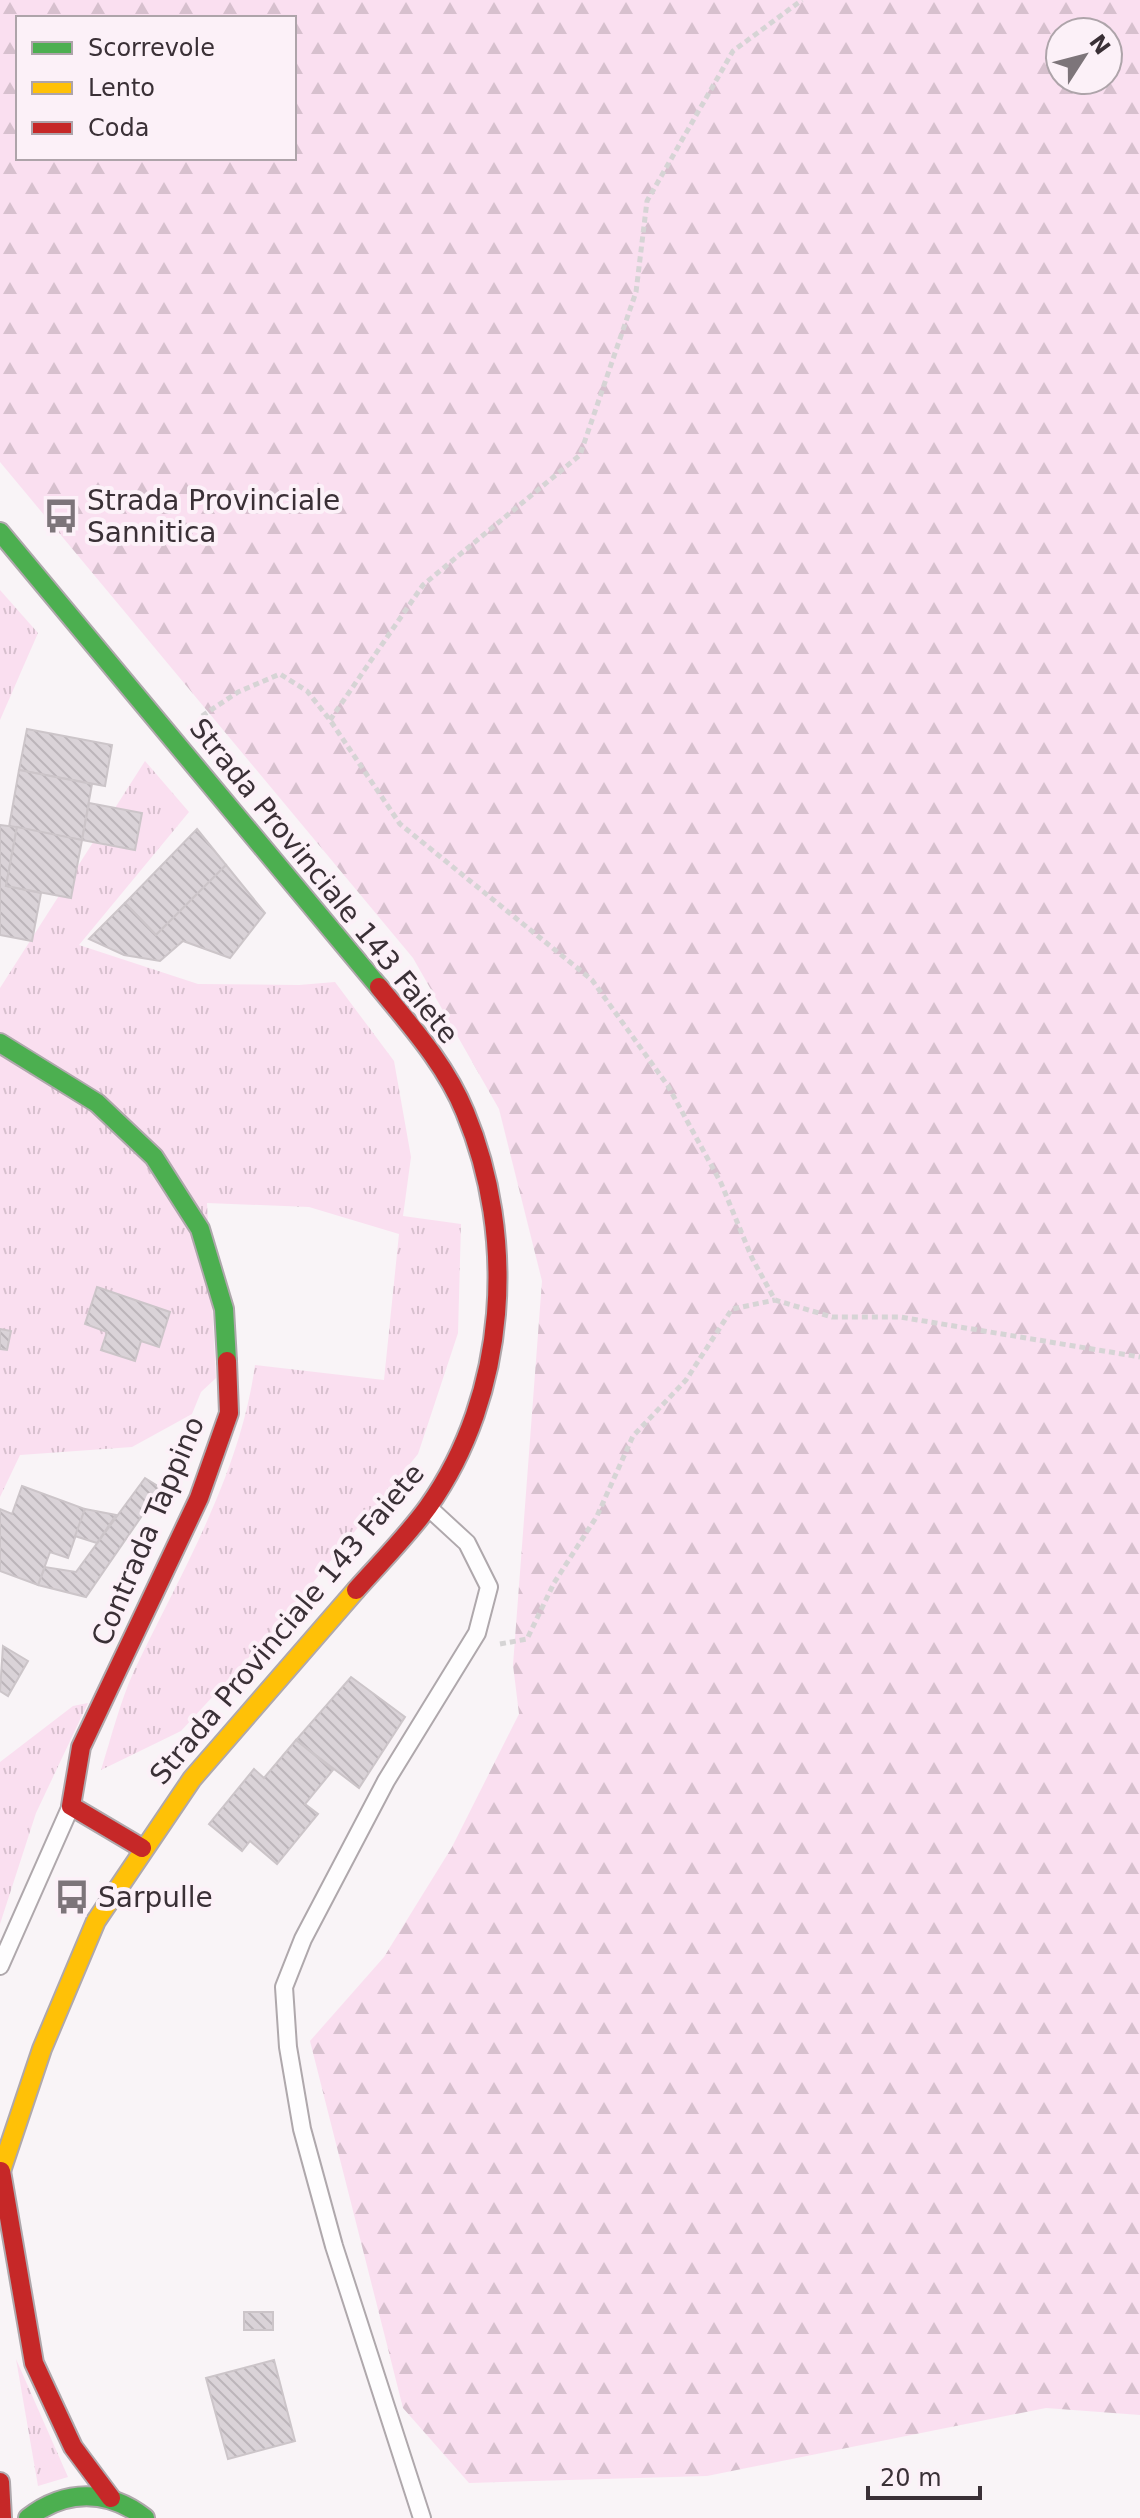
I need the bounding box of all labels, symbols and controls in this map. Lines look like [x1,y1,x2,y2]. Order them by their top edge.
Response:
legend [16,16,296,160]
north arrow [1044,16,1124,96]
text: N [1084,30,1115,59]
text: Scorrevole [88,34,215,62]
text: Lento [88,74,155,102]
text: Coda [88,114,149,142]
place label: Strada Provinciale Sannitica [87,484,340,549]
bus stop icon: Strada Provinciale Sannitica [42,497,80,535]
street label: Strada Provinciale 143 Faiete [183,712,465,1050]
street label: Contrada Tappino [85,1411,211,1651]
street label: Strada Provinciale 143 Faiete [143,1457,431,1791]
bus stop icon: Sarpulle [53,1878,91,1916]
place label: Sarpulle [98,1881,213,1914]
scale bar [868,2450,980,2500]
text: 20 m [880,2464,942,2492]

